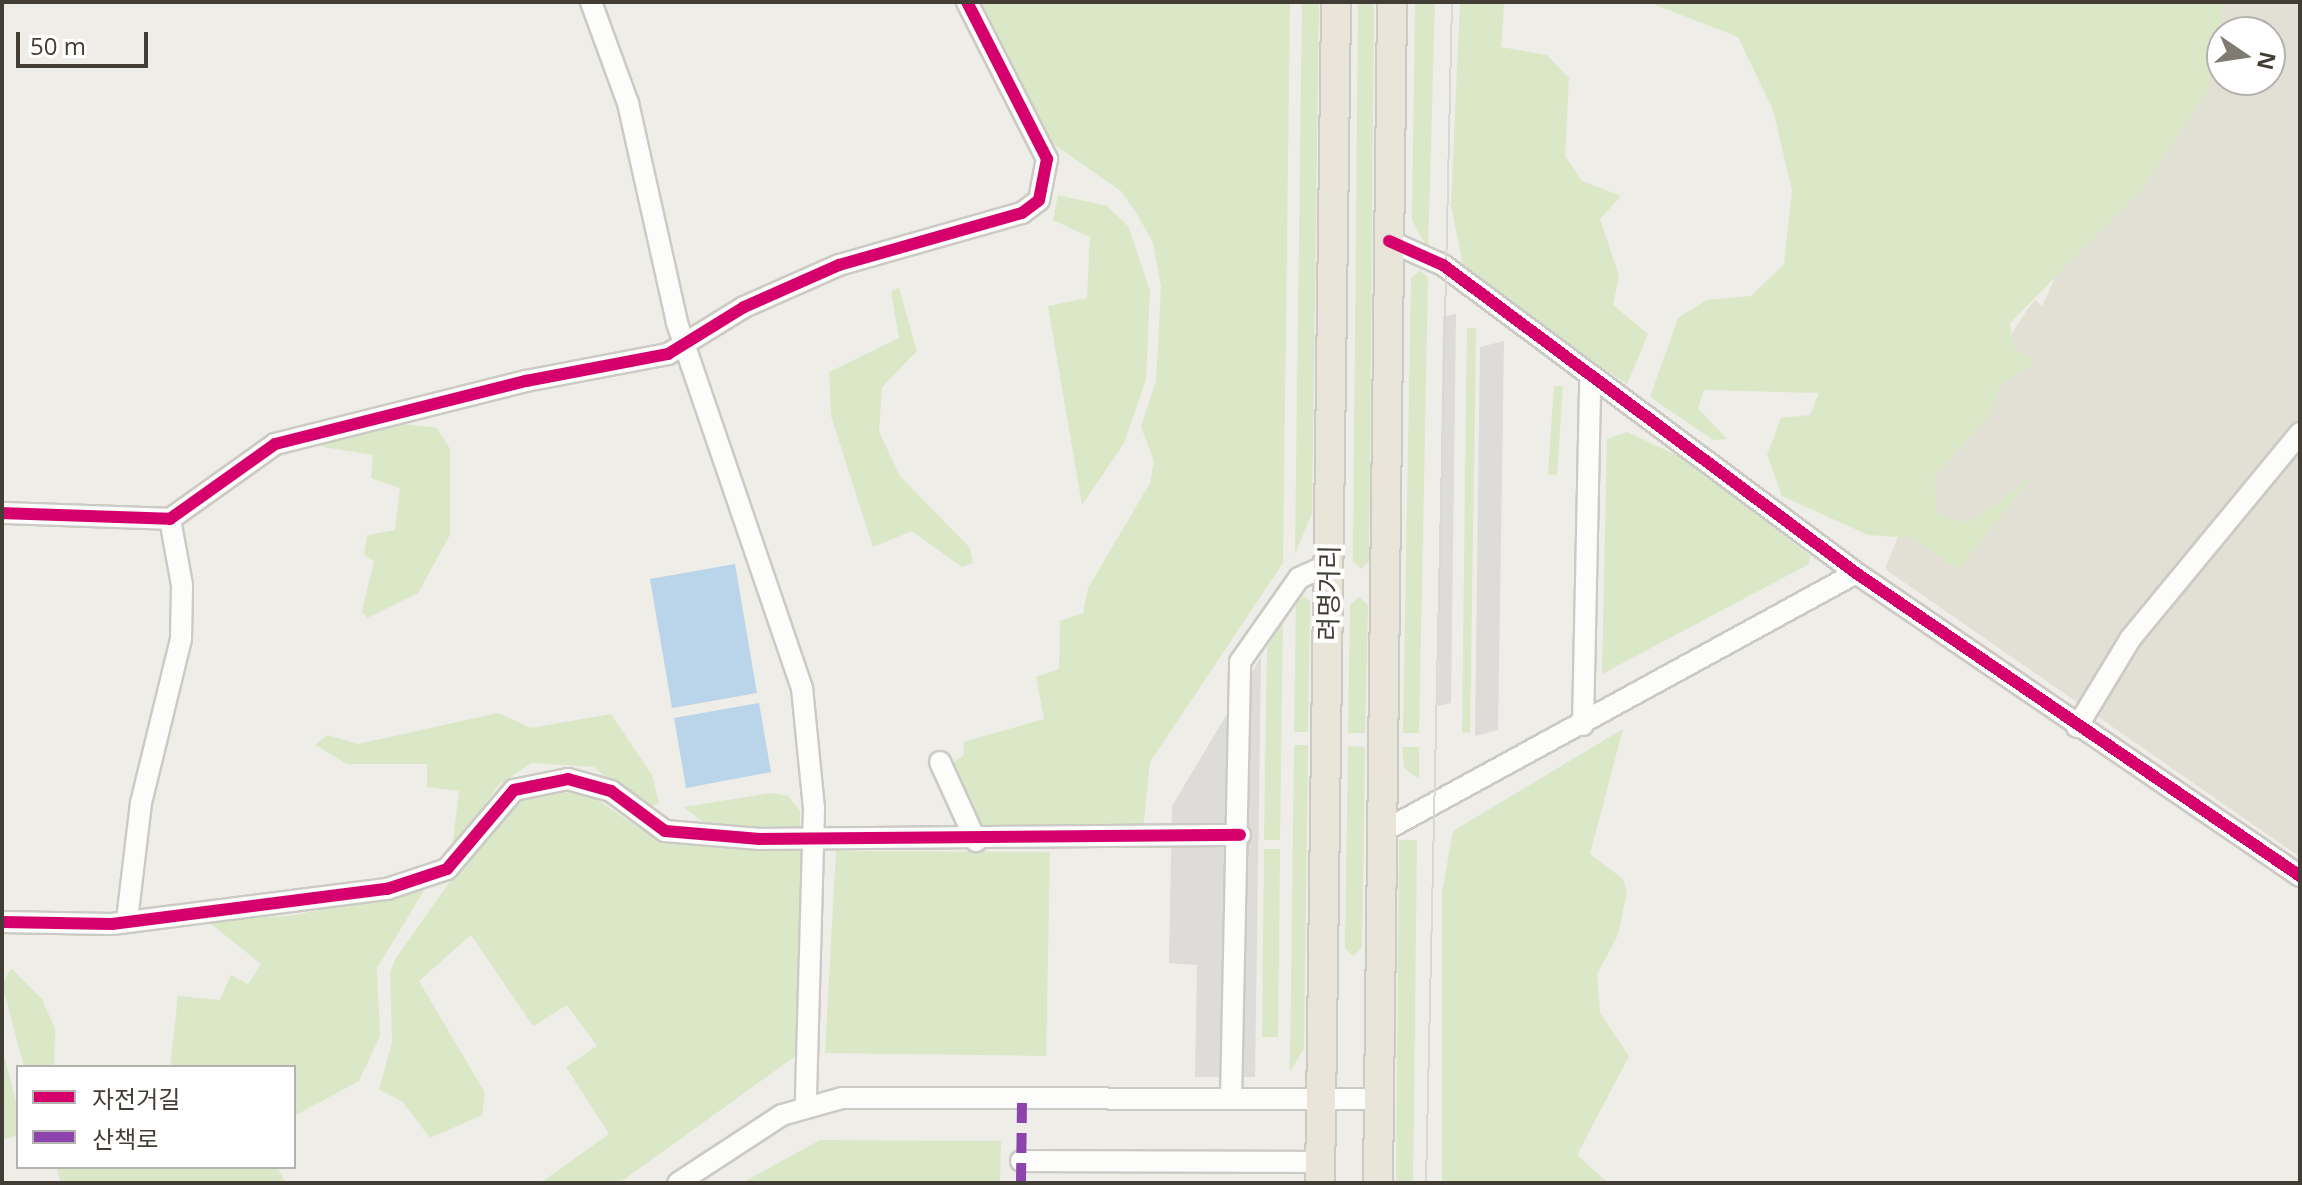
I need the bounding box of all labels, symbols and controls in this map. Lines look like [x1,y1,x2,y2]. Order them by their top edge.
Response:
scale bar [20,16,152,66]
north arrow [2206,16,2286,96]
text: 50 m [30,29,86,62]
text: N [2251,49,2284,73]
street label: 려명거리 [1313,545,1345,641]
legend [16,1065,296,1169]
text: 자전거길 [92,1082,180,1115]
text: 산책로 [92,1122,158,1155]

